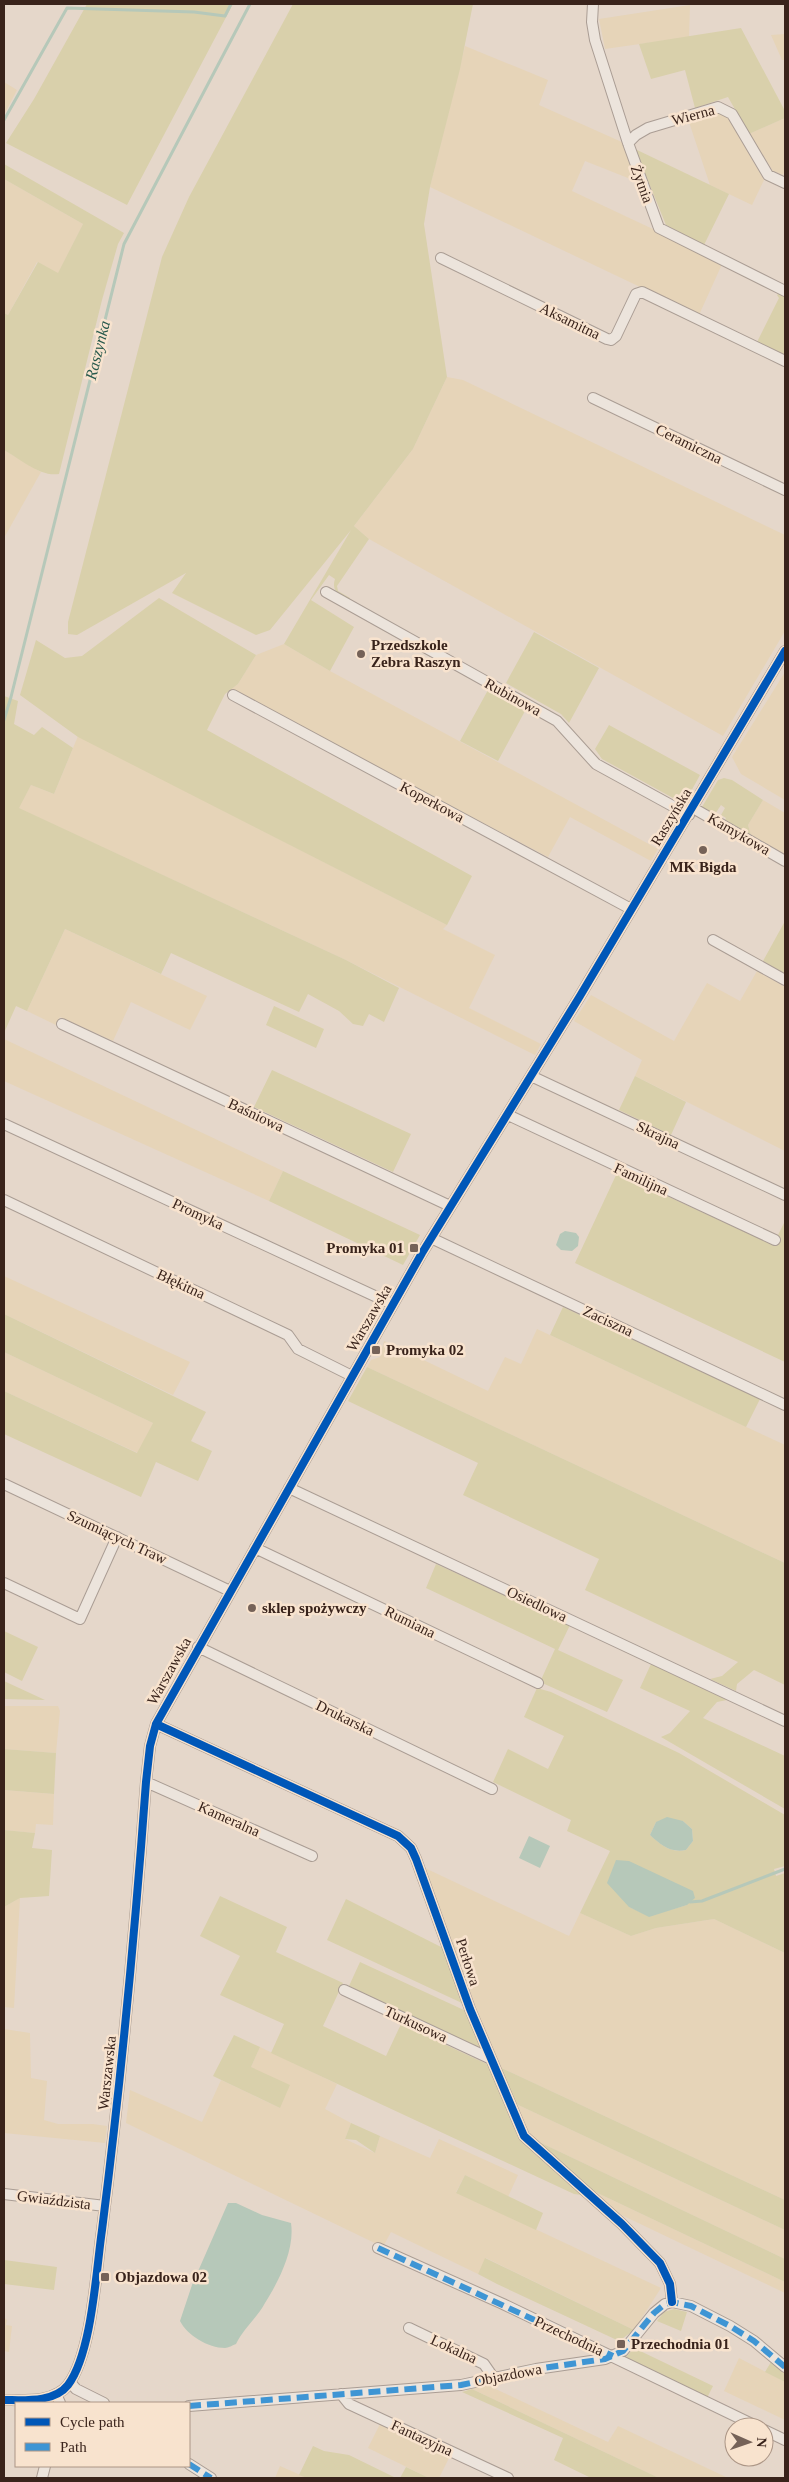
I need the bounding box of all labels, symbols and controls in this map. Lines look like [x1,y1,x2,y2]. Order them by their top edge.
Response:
street label: Wierna [670,102,716,128]
street label: Żytnia [628,163,656,205]
street label: Aksamitna [537,300,603,343]
water label: Raszynka [82,319,114,383]
street label: Ceramiczna [653,421,725,467]
place label: Przedszkole Zebra Raszyn [371,637,461,670]
marker: Przedszkole Zebra Raszyn [355,648,367,660]
street label: Rubinowa [482,675,544,719]
street label: Koperkowa [397,779,467,826]
street label: Raszyńska [648,785,695,849]
street label: Kamykowa [705,810,773,858]
marker: MK Bigda [697,844,709,856]
place label: MK Bigda [669,859,737,875]
street label: Baśniowa [226,1095,286,1135]
street label: Skrajna [634,1118,682,1152]
street label: Familijna [612,1160,671,1199]
street label: Promyka [170,1195,226,1233]
place label: Promyka 01 [326,1240,404,1256]
marker: Promyka 01 [408,1242,420,1254]
street label: Błękitna [155,1266,208,1302]
street label: Warszawska [343,1281,395,1354]
street label: Zaciszna [580,1302,636,1340]
place label: Promyka 02 [386,1342,464,1358]
marker: Promyka 02 [370,1344,382,1356]
street label: Szumiących Traw [65,1507,169,1567]
street label: Osiedlowa [505,1583,570,1625]
place label: sklep spożywczy [262,1600,367,1616]
marker: sklep spożywczy [246,1602,258,1614]
street label: Rumiana [382,1603,438,1641]
street label: Warszawska [144,1634,194,1707]
street label: Drukarska [313,1697,377,1739]
street label: Kameralna [196,1798,263,1840]
street label: Perłowa [453,1936,483,1988]
street label: Turkusowa [382,2003,450,2046]
street label: Warszawska [95,2035,119,2111]
street label: Gwiaździsta [16,2188,92,2212]
place label: Objazdowa 02 [115,2269,207,2285]
marker: Objazdowa 02 [99,2271,111,2283]
street label: Przechodnia [532,2313,606,2359]
street label: Lokalna [428,2331,480,2367]
place label: Przechodnia 01 [631,2336,730,2352]
marker: Przechodnia 01 [615,2338,627,2350]
street label: Objazdowa [473,2361,543,2389]
legend [15,2402,190,2467]
text: Cycle path [60,2414,125,2430]
street label: Fantazyjna [389,2417,456,2459]
north arrow [724,2417,774,2467]
text: N [754,2437,769,2448]
text: Path [60,2439,87,2455]

